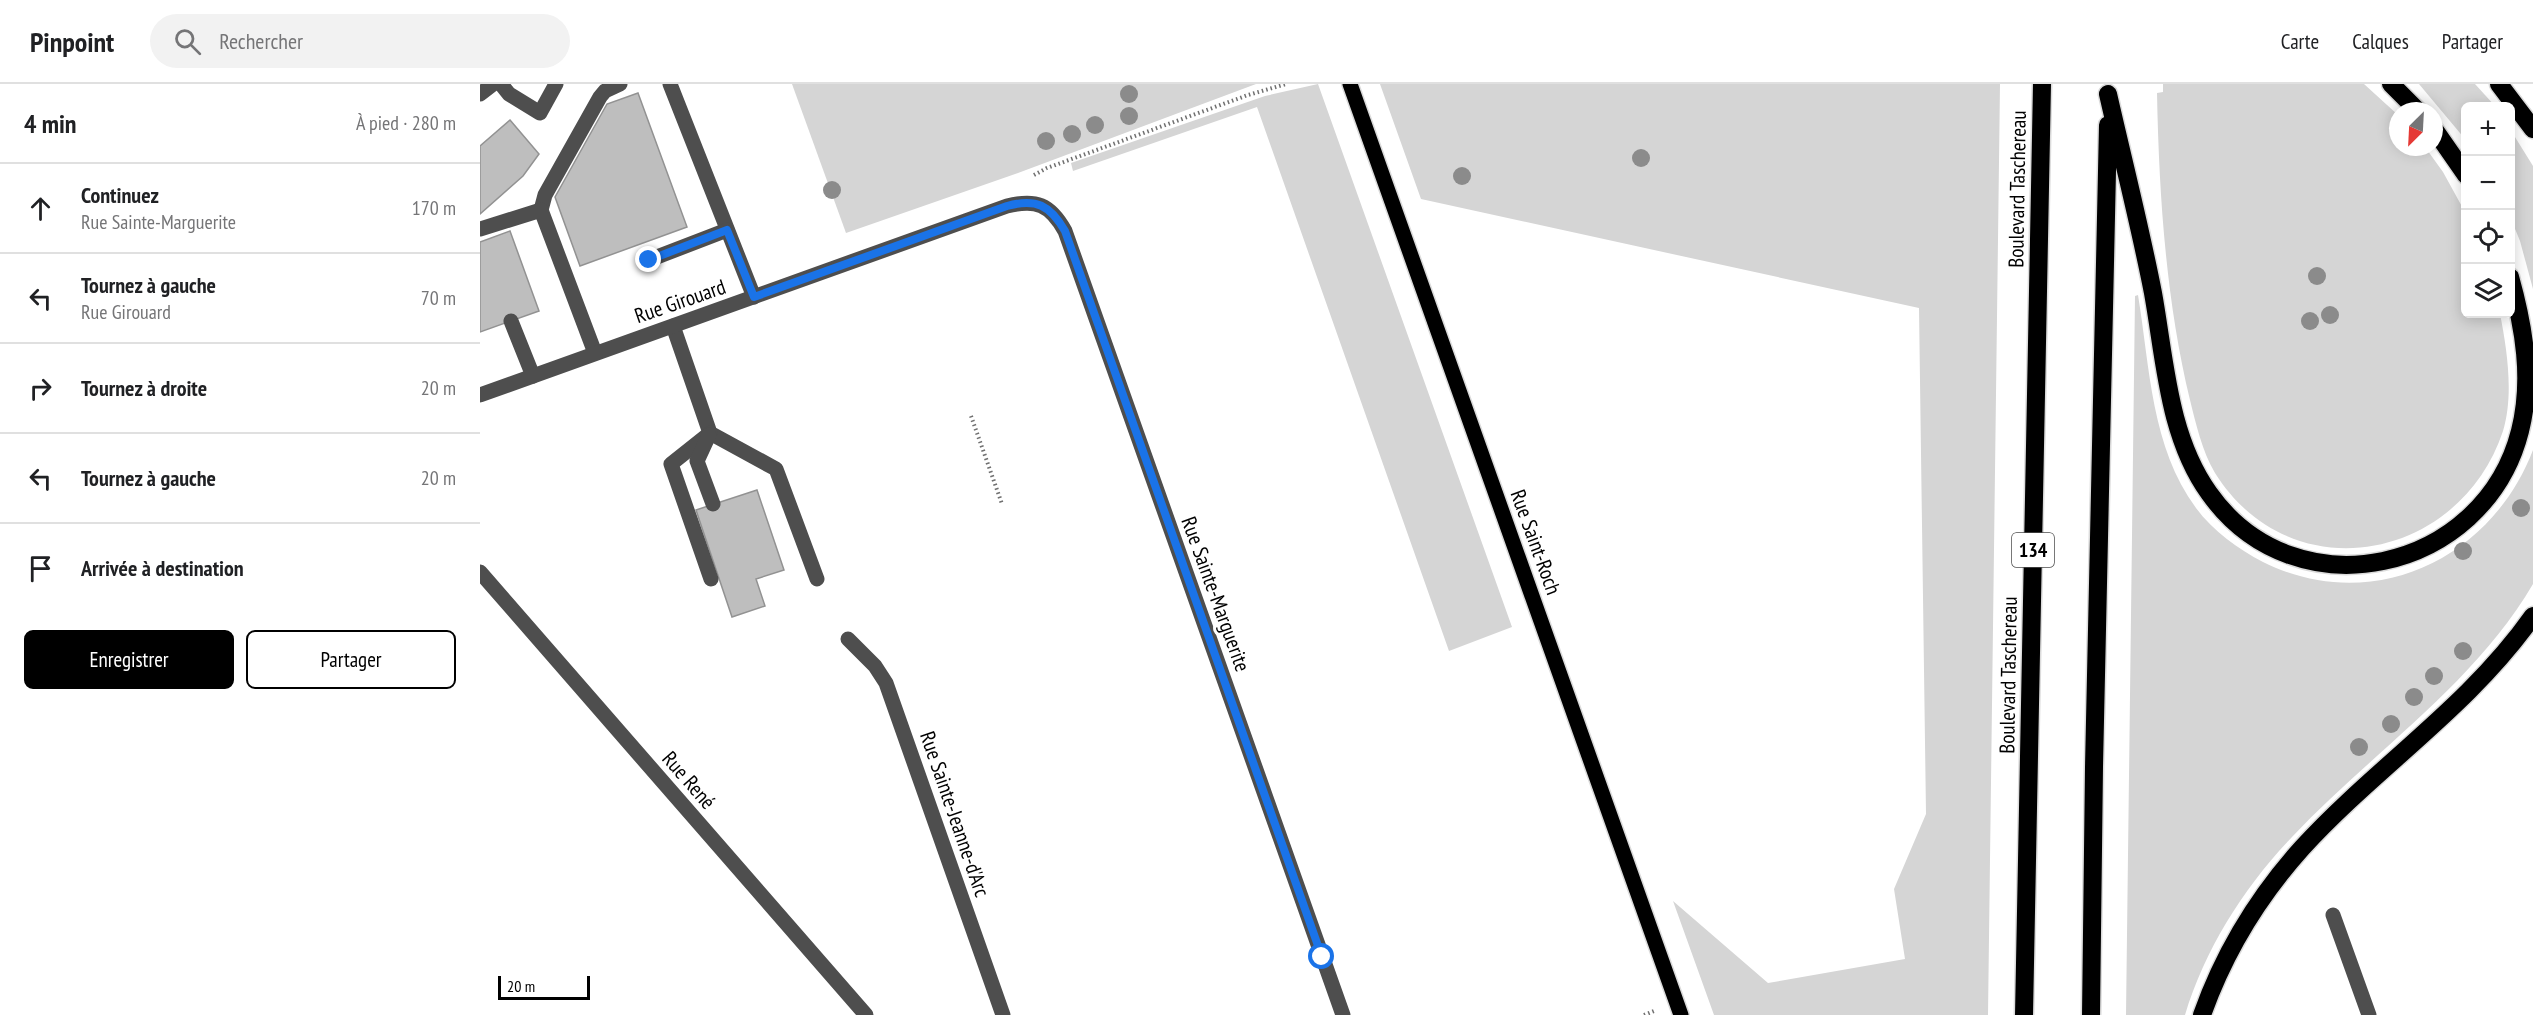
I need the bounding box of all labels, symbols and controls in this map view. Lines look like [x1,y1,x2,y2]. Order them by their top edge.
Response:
search box [150,14,570,68]
text: Pinpoint [30,23,114,60]
icon: search [171,25,204,58]
text: Rechercher [219,27,303,55]
text: Carte [2281,28,2319,55]
text: Calques [2352,28,2409,55]
text: Partager [2442,28,2503,55]
north arrow [2389,102,2443,156]
map controls [2461,102,2515,318]
button: + [2461,102,2515,156]
text: 4 min [24,107,77,140]
text: À pied · 280 m [356,110,456,136]
street label: Boulevard Taschereau [2002,110,2032,268]
button: − [2461,156,2515,210]
text: Continuez [81,181,159,209]
icon: ahead [24,192,57,225]
text: 170 m [412,195,456,221]
text: Rue Sainte-Marguerite [81,209,236,235]
button: locate [2461,210,2515,264]
route end [635,246,661,272]
button: layers [2461,264,2515,318]
text: Tournez à gauche [81,271,216,299]
street label: Rue Girouard [631,273,729,329]
icon: left [24,282,57,315]
text: 70 m [421,285,456,311]
text: Rue Girouard [81,299,171,325]
icon: right [24,372,57,405]
text: Tournez à droite [81,374,207,402]
text: 20 m [421,375,456,401]
icon: left [24,462,57,495]
text: Tournez à gauche [81,464,216,492]
text: 20 m [421,465,456,491]
street label: Rue Saint-Roch [1505,486,1567,598]
street label: Rue Sainte-Marguerite [1175,513,1257,675]
road number: 134 [2012,533,2054,567]
icon: arrive [24,552,57,585]
text: Arrivée à destination [81,554,244,582]
street label: Boulevard Taschereau [1993,596,2023,754]
button: Enregistrer [24,630,234,689]
button: Partager [246,630,456,689]
street label: Rue Sainte-Jeanne-d'Arc [914,728,996,901]
street label: Rue René [656,745,722,815]
route start [1308,943,1334,969]
scale bar [498,973,590,1000]
text: 20 m [507,976,535,996]

